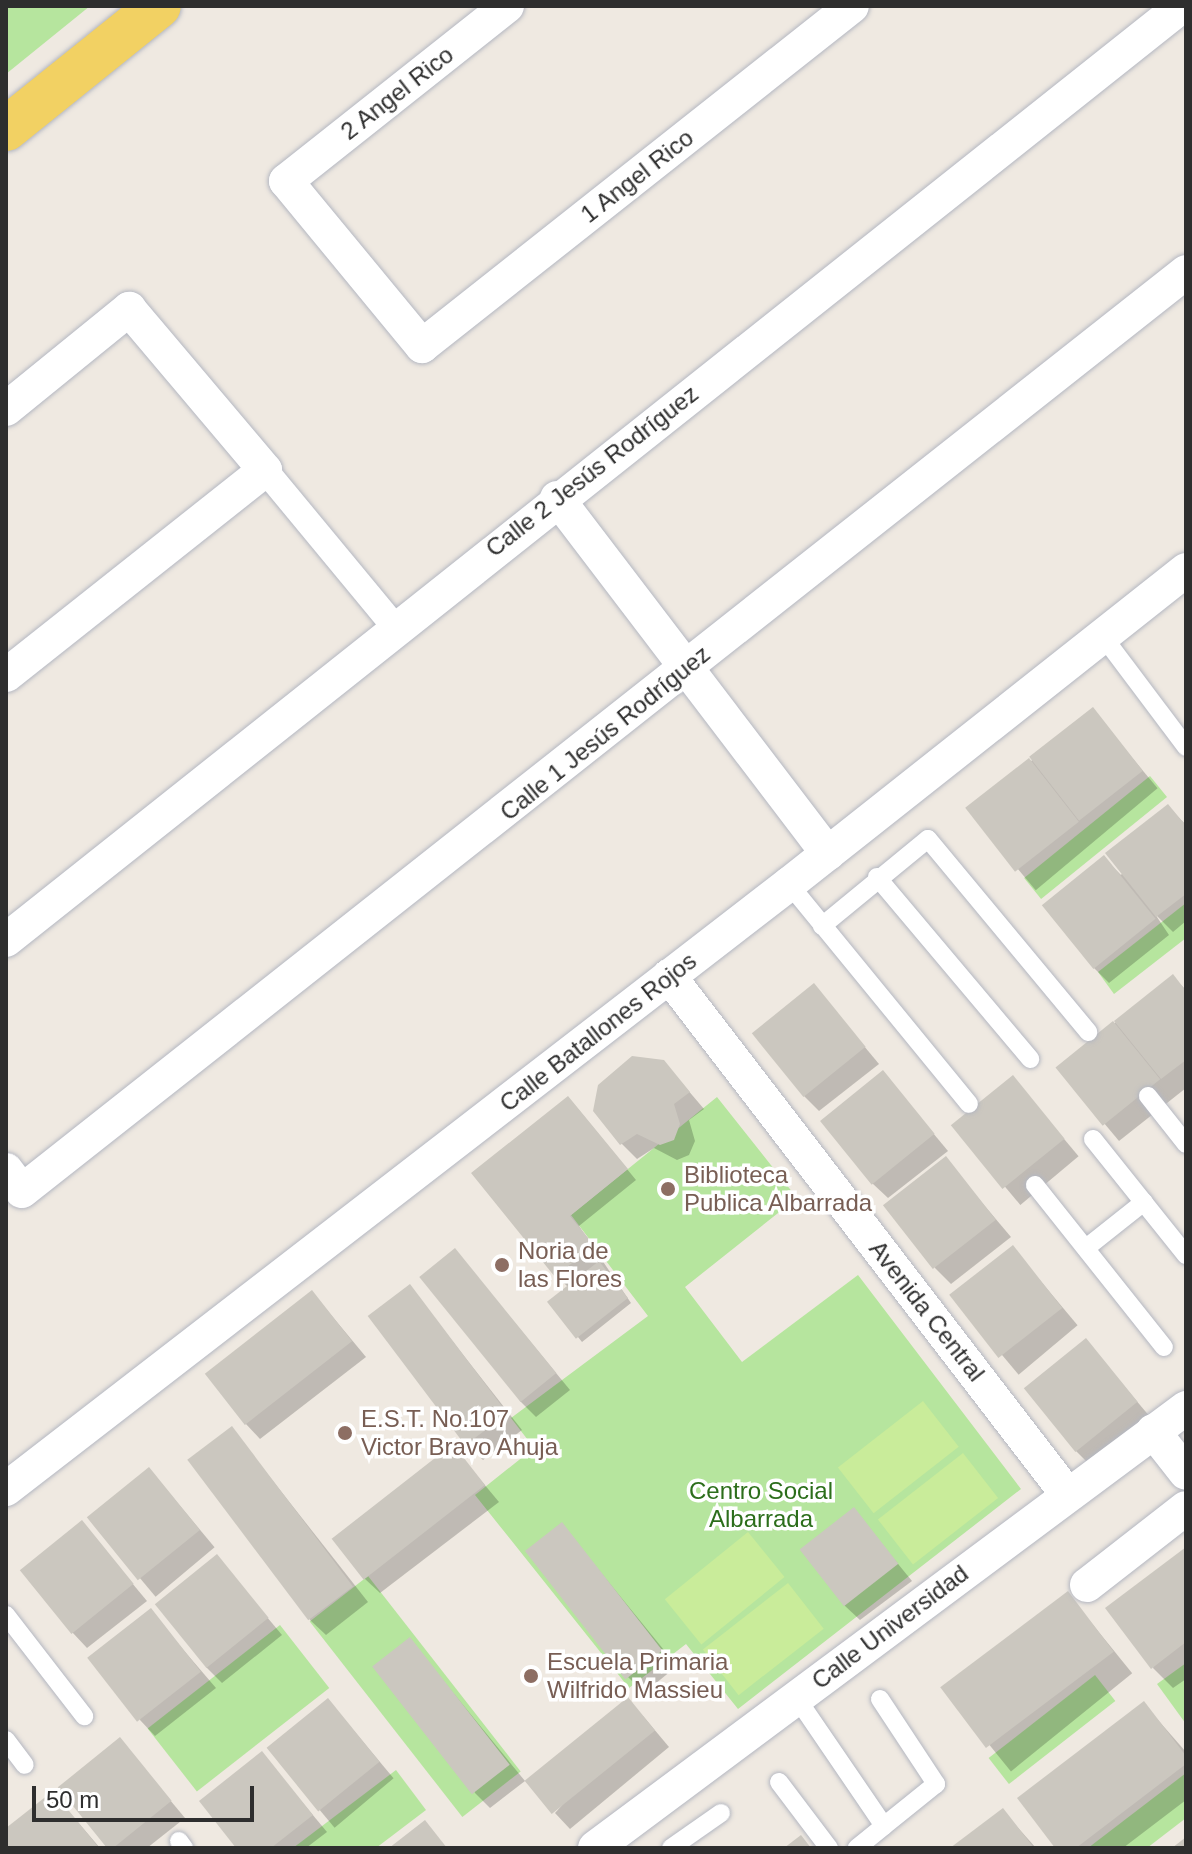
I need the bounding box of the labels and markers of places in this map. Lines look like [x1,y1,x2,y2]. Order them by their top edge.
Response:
place label: Biblioteca Publica Albarrada [684,1161,873,1217]
marker: Biblioteca Publica Albarrada [659,1180,677,1198]
place label: Noria de las Flores [518,1237,622,1293]
marker: Noria de las Flores [493,1256,511,1274]
place label: E.S.T. No.107 Victor Bravo Ahuja [361,1405,559,1461]
marker: E.S.T. No.107 Victor Bravo Ahuja [336,1424,354,1442]
place label: Escuela Primaria Wilfrido Massieu [547,1648,728,1704]
marker: Escuela Primaria Wilfrido Massieu [522,1667,540,1685]

